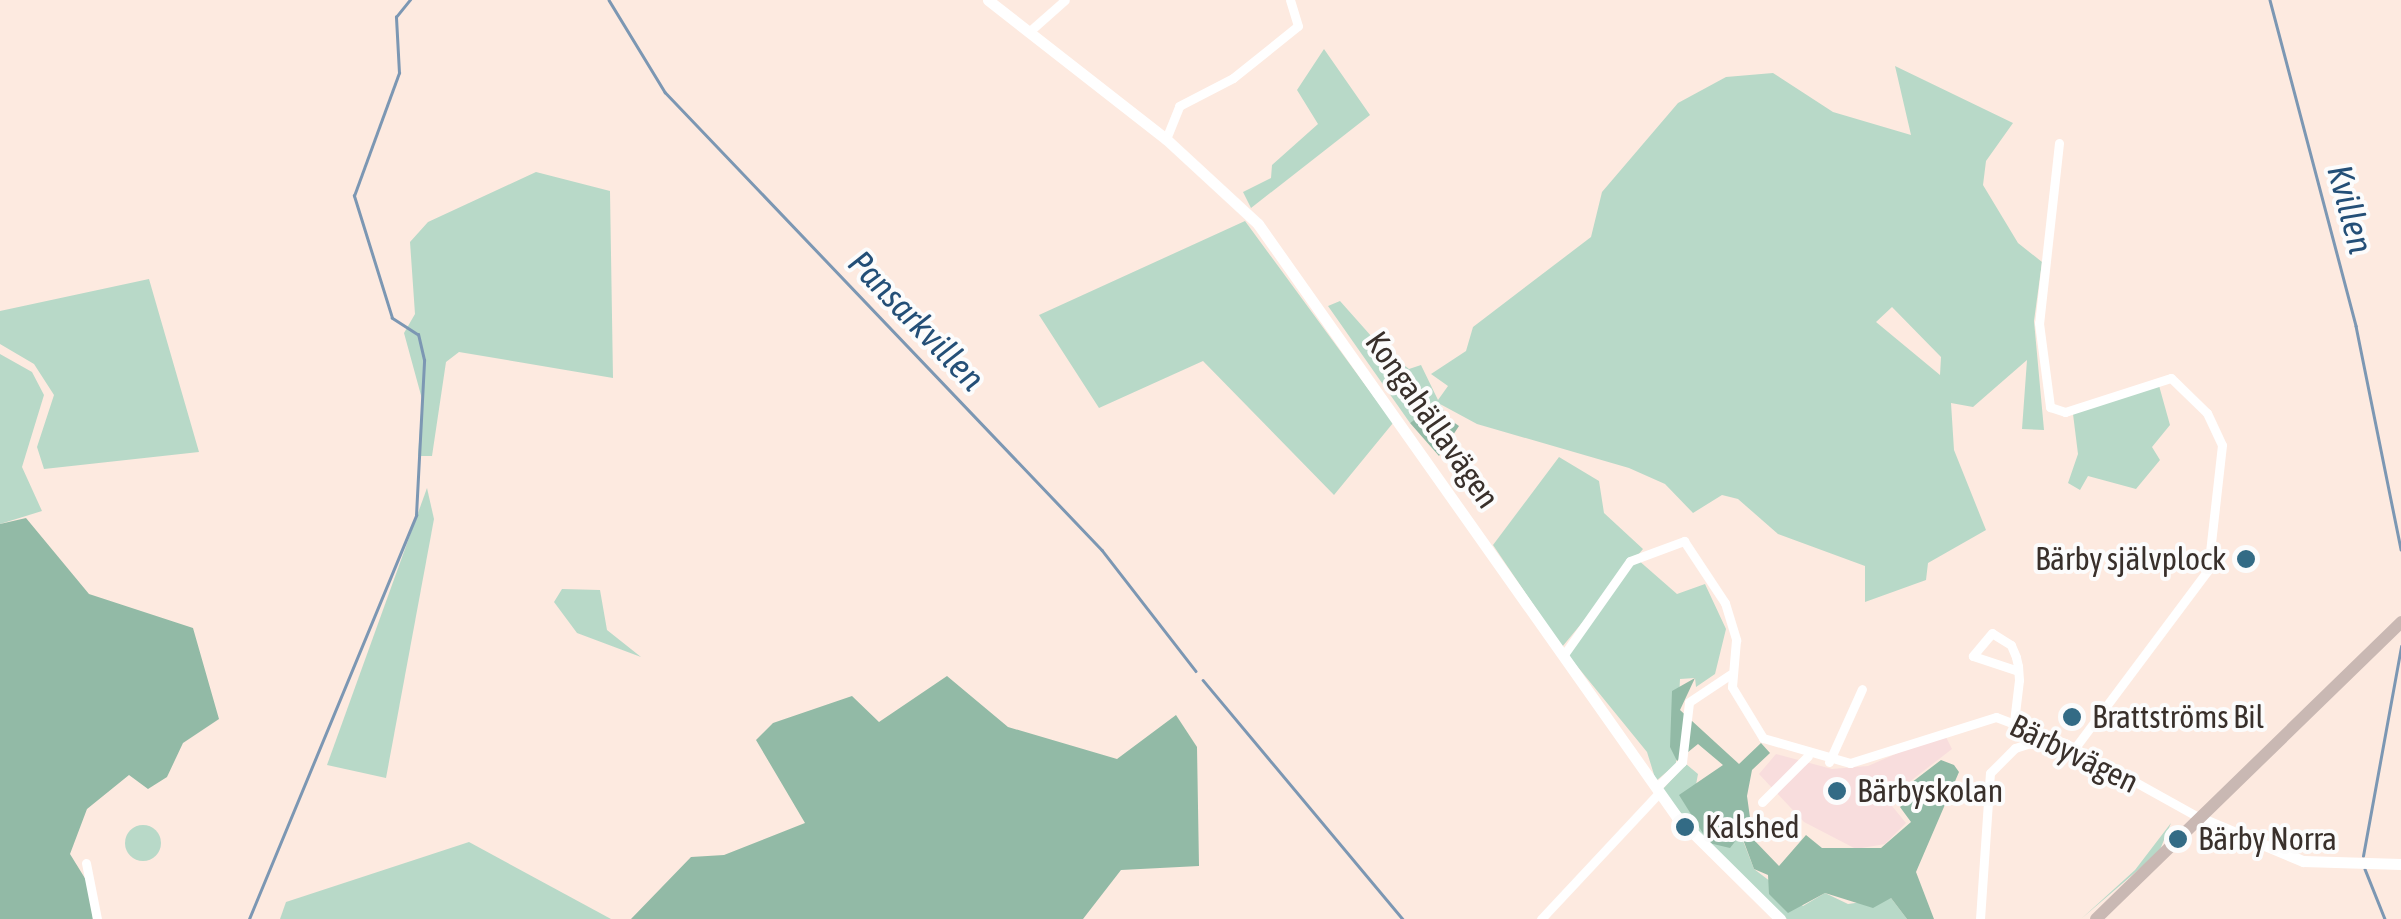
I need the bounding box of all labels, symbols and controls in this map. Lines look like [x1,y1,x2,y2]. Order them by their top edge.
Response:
water label: Kvillen [2319,160,2383,258]
water label: Pansarkvillen [840,241,994,399]
street label: Kongahällavägen [1357,324,1507,516]
place label: Bärby självplock [2035,540,2226,578]
marker: Bärby självplock [2235,548,2257,570]
place label: Brattströms Bil [2092,698,2264,736]
street label: Bärbyvägen [2003,706,2145,802]
marker: Brattströms Bil [2061,706,2083,728]
place label: Bärbyskolan [1857,772,2003,810]
marker: Bärbyskolan [1826,780,1848,802]
place label: Kalshed [1705,808,1800,846]
marker: Kalshed [1674,816,1696,838]
place label: Bärby Norra [2198,820,2337,858]
marker: Bärby Norra [2167,828,2189,850]

